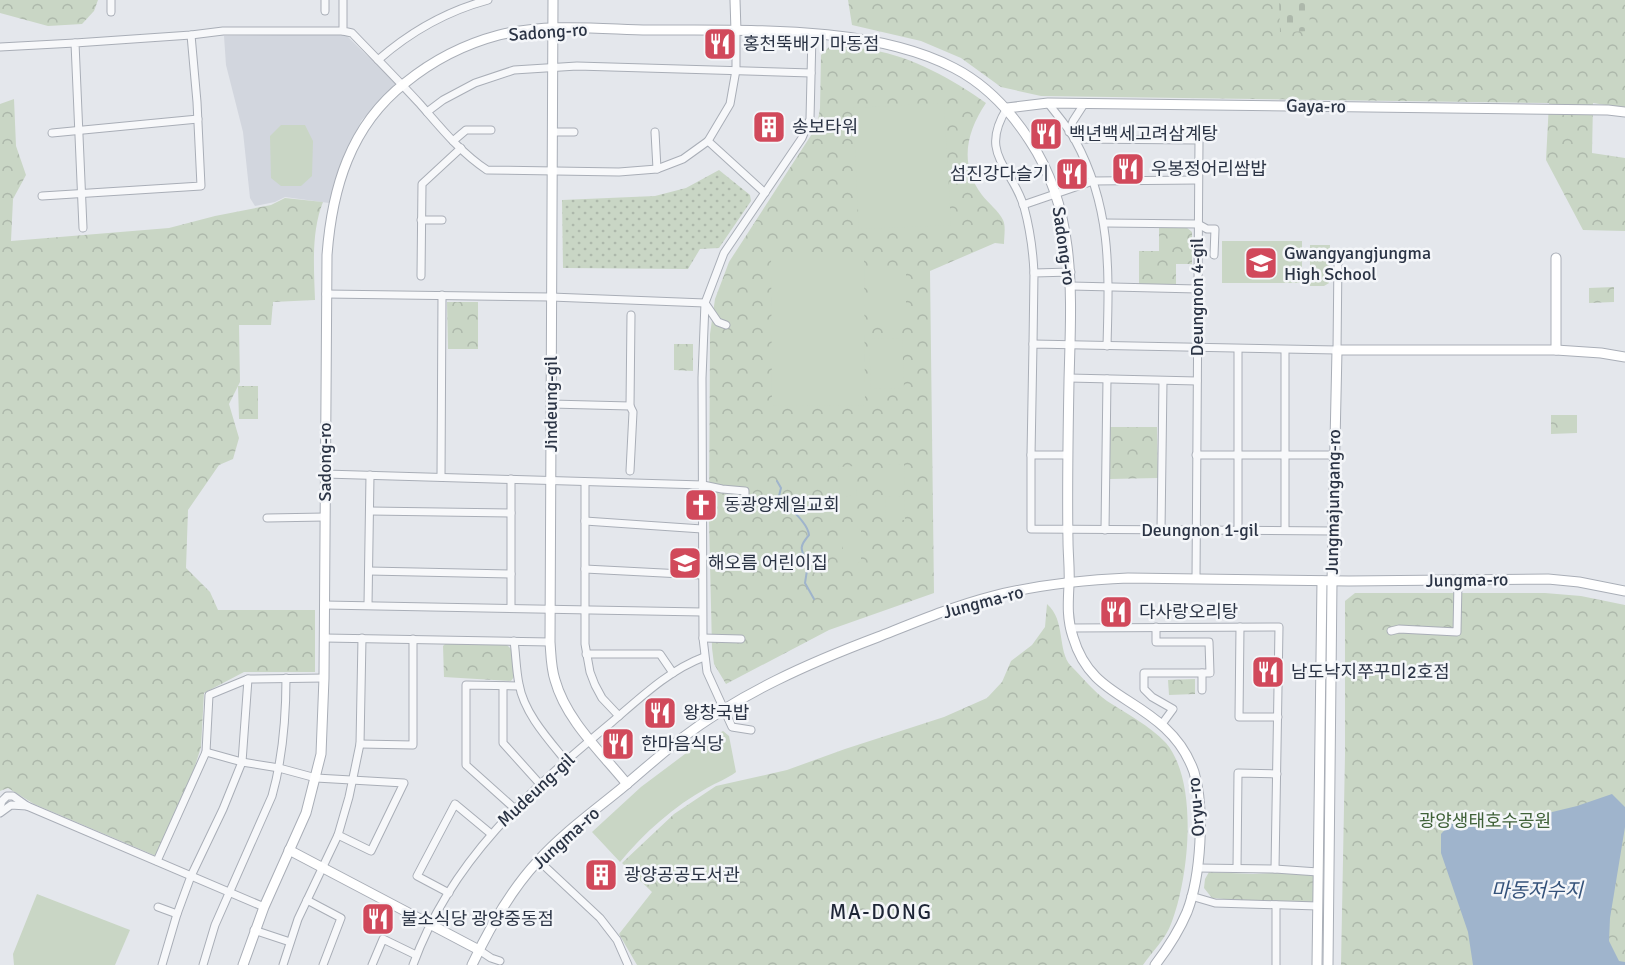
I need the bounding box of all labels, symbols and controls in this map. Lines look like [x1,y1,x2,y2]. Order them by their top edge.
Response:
street label: Sadong-ro [508,18,588,46]
restaurant icon: 홍천뚝배기 마동점 [702,26,738,62]
place label: 홍천뚝배기 마동점 [743,33,879,55]
street label: Gaya-ro [1286,94,1346,118]
building icon: 송보타워 [751,109,787,145]
place label: 송보타워 [792,116,858,138]
restaurant icon: 백년백세고려삼계탕 [1028,116,1064,152]
place label: 백년백세고려삼계탕 [1069,123,1218,145]
restaurant icon: 우봉정어리쌈밥 [1110,151,1146,187]
restaurant icon: 섬진강다슬기 [1054,156,1090,192]
place label: 우봉정어리쌈밥 [1151,158,1267,180]
place label: 섬진강다슬기 [950,163,1049,185]
street label: Sadong-ro [1048,205,1080,287]
street label: Deungnon 4-gil [1186,238,1208,356]
place label: Gwangyangjungma High School [1284,242,1431,285]
school or university icon: Gwangyangjungma High School [1243,245,1279,281]
street label: Jindeung-gil [540,356,562,452]
street label: Sadong-ro [314,422,336,502]
street label: Jungmajungang-ro [1321,429,1345,575]
church icon: 동광양제일교회 [683,487,719,523]
place label: 동광양제일교회 [724,494,840,516]
street label: Deungnon 1-gil [1141,519,1259,541]
school or university icon: 해오름 어린이집 [667,545,703,581]
place label: 해오름 어린이집 [708,552,828,574]
street label: Jungma-ro [1425,568,1509,592]
street label: Jungma-ro [940,581,1026,623]
restaurant icon: 다사랑오리탕 [1098,594,1134,630]
place label: 다사랑오리탕 [1139,601,1238,623]
restaurant icon: 남도낙지쭈꾸미2호점 [1250,654,1286,690]
place label: 남도낙지쭈꾸미2호점 [1291,661,1450,683]
restaurant icon: 왕창국밥 [642,695,678,731]
place label: 왕창국밥 [683,702,749,724]
restaurant icon: 한마음식당 [600,726,636,762]
place label: 한마음식당 [641,733,724,755]
street label: Mudeung-gil [493,749,579,831]
street label: Oryu-ro [1182,777,1210,837]
street label: Jungma-ro [528,802,604,874]
park label: 광양생태호수공원 [1419,810,1551,832]
building icon: 광양공공도서관 [583,857,619,893]
place label: 광양공공도서관 [624,864,740,886]
water label: 마동저수지 [1491,878,1585,903]
district label: MA-DONG [830,899,932,925]
restaurant icon: 불소식당 광양중동점 [360,901,396,937]
place label: 불소식당 광양중동점 [401,908,554,930]

